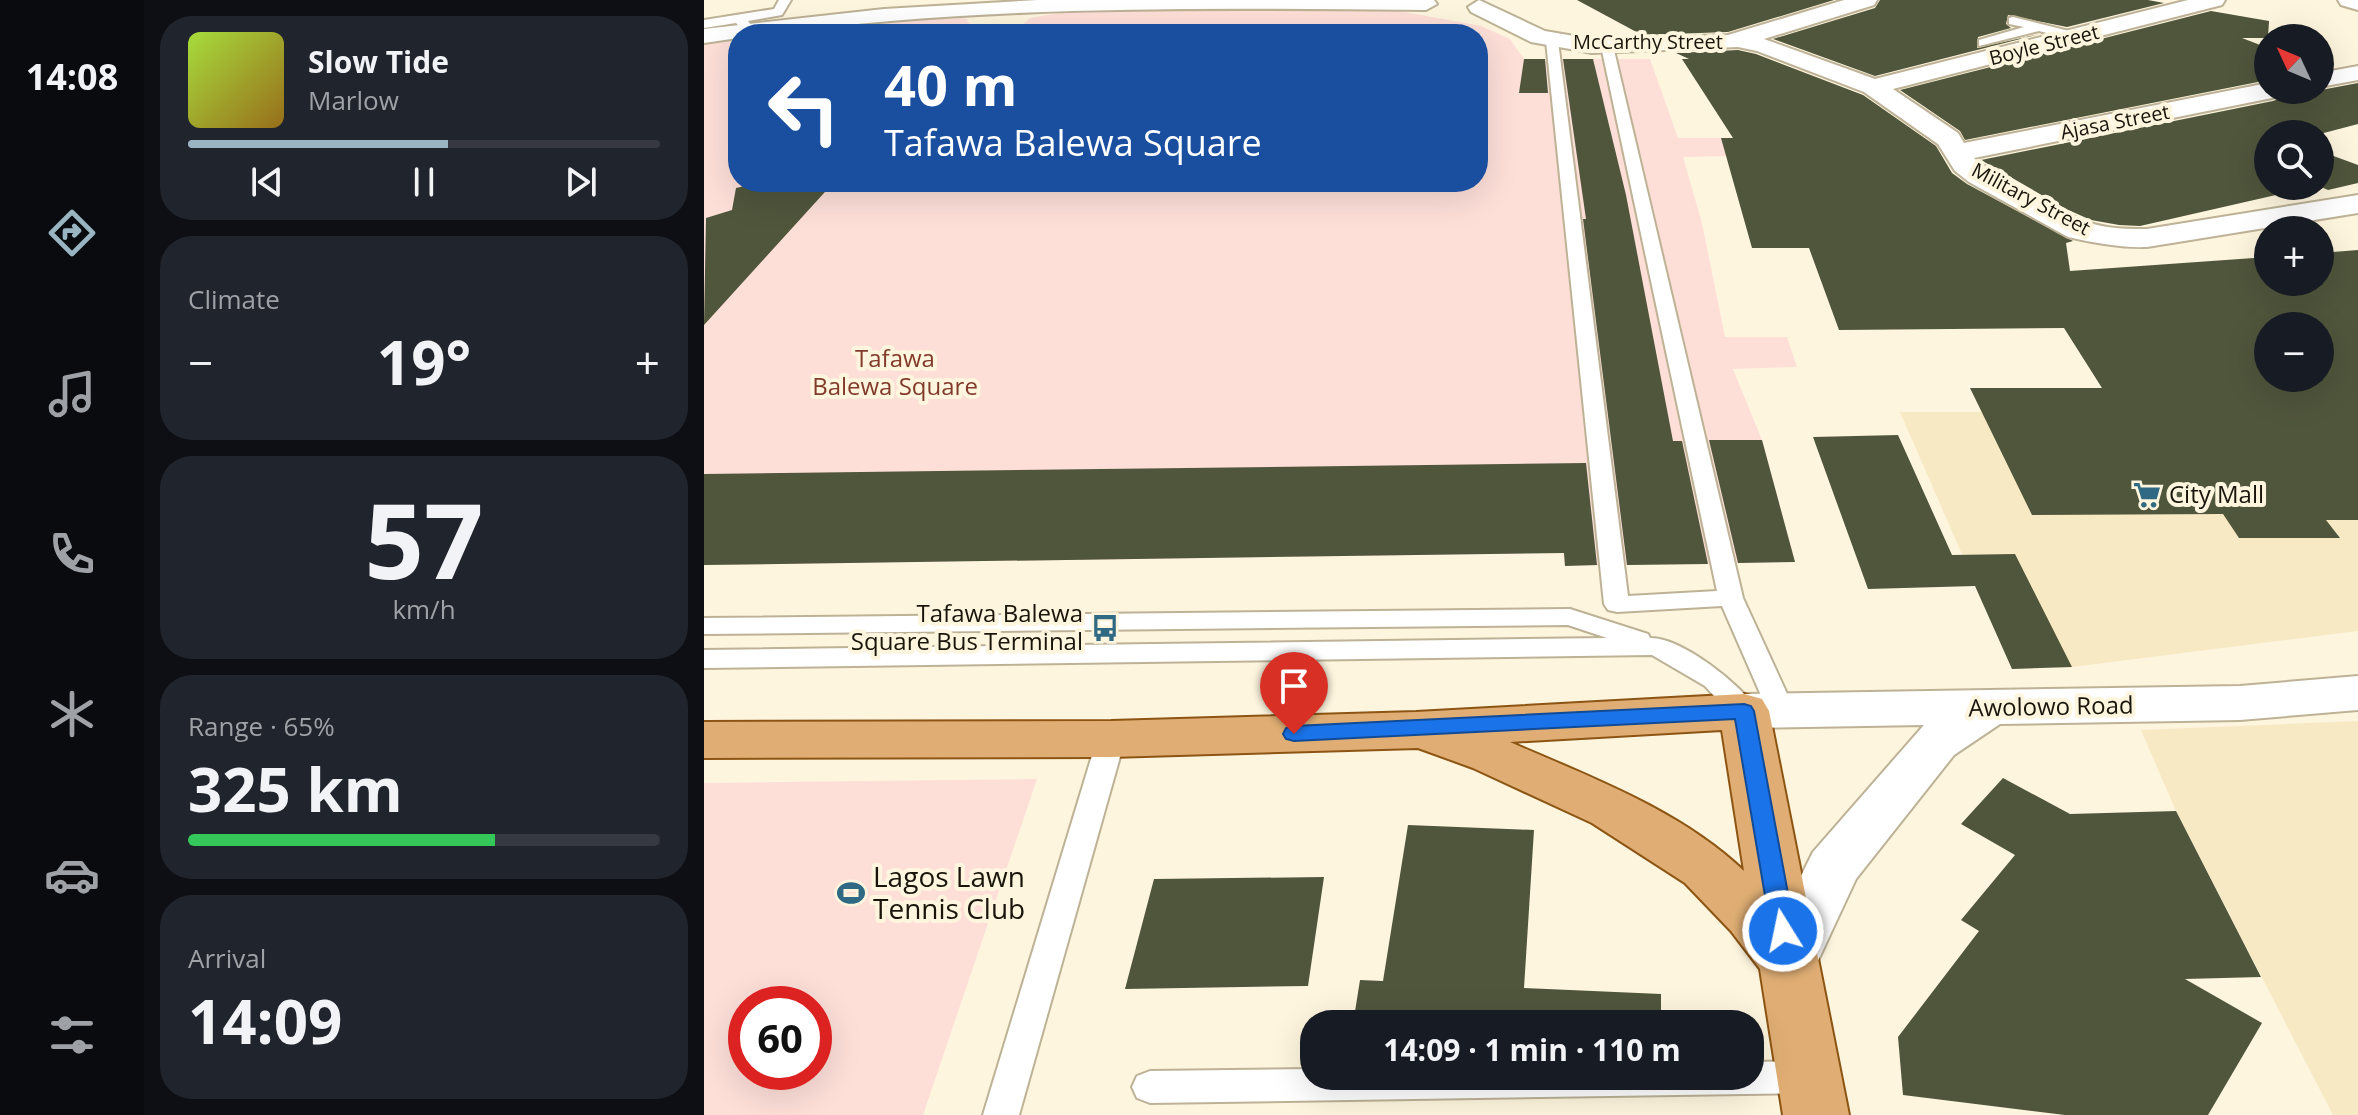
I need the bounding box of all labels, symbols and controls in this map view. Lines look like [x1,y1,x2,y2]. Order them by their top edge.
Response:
street label: Boyle Street [1986,18,2102,71]
north arrow [2254,24,2334,104]
map controls [2254,24,2334,392]
street label: McCarthy Street [1573,28,1723,55]
text: Slow Tide [308,41,449,82]
text: 40 m [884,46,1018,122]
text: 14:08 [26,52,118,101]
icon: left [752,56,856,160]
text: Marlow [308,82,399,118]
street label: Ajasa Street [2058,98,2172,145]
text: Tafawa Balewa Square [884,118,1262,167]
button: search [2254,120,2334,200]
street label: Military Street [1967,156,2095,241]
icon: previous [245,160,289,204]
icon: pause [402,160,446,204]
icon: next [559,160,603,204]
icon: directions [44,205,100,261]
button: + [2254,216,2334,296]
text: Climate [188,281,280,317]
button: − [2254,312,2334,392]
text: 19° [377,321,471,403]
text: − [188,332,213,392]
text: + [635,332,660,392]
park label: Tafawa Balewa Square [812,341,978,402]
icon: music [44,366,100,422]
text: 57 [365,468,483,609]
place label: City Mall [2169,477,2264,510]
supermarket icon: City Mall [2132,480,2162,510]
icon: phone [44,526,100,582]
text: km/h [392,591,456,627]
place label: Tafawa Balewa Square Bus Terminal [851,596,1083,657]
bus stop icon: Tafawa Balewa Square Bus Terminal [1090,613,1120,643]
pin [1260,652,1328,734]
icon: arrive [1272,664,1316,708]
icon: climate [44,686,100,742]
street label: Awolowo Road [1968,688,2134,723]
text: Range · 65% [188,708,335,744]
text: 325 km [188,748,403,830]
icon: car [44,847,100,903]
place label: Lagos Lawn Tennis Club [873,857,1025,927]
sports icon: Lagos Lawn Tennis Club [836,878,866,908]
position arrow [1741,889,1825,973]
text: Arrival [188,940,266,976]
text: 14:09 [188,980,342,1062]
speed limit sign: 60 [728,986,832,1090]
icon: filters [44,1007,100,1063]
text: 14:09 · 1 min · 110 m [1383,1029,1681,1070]

